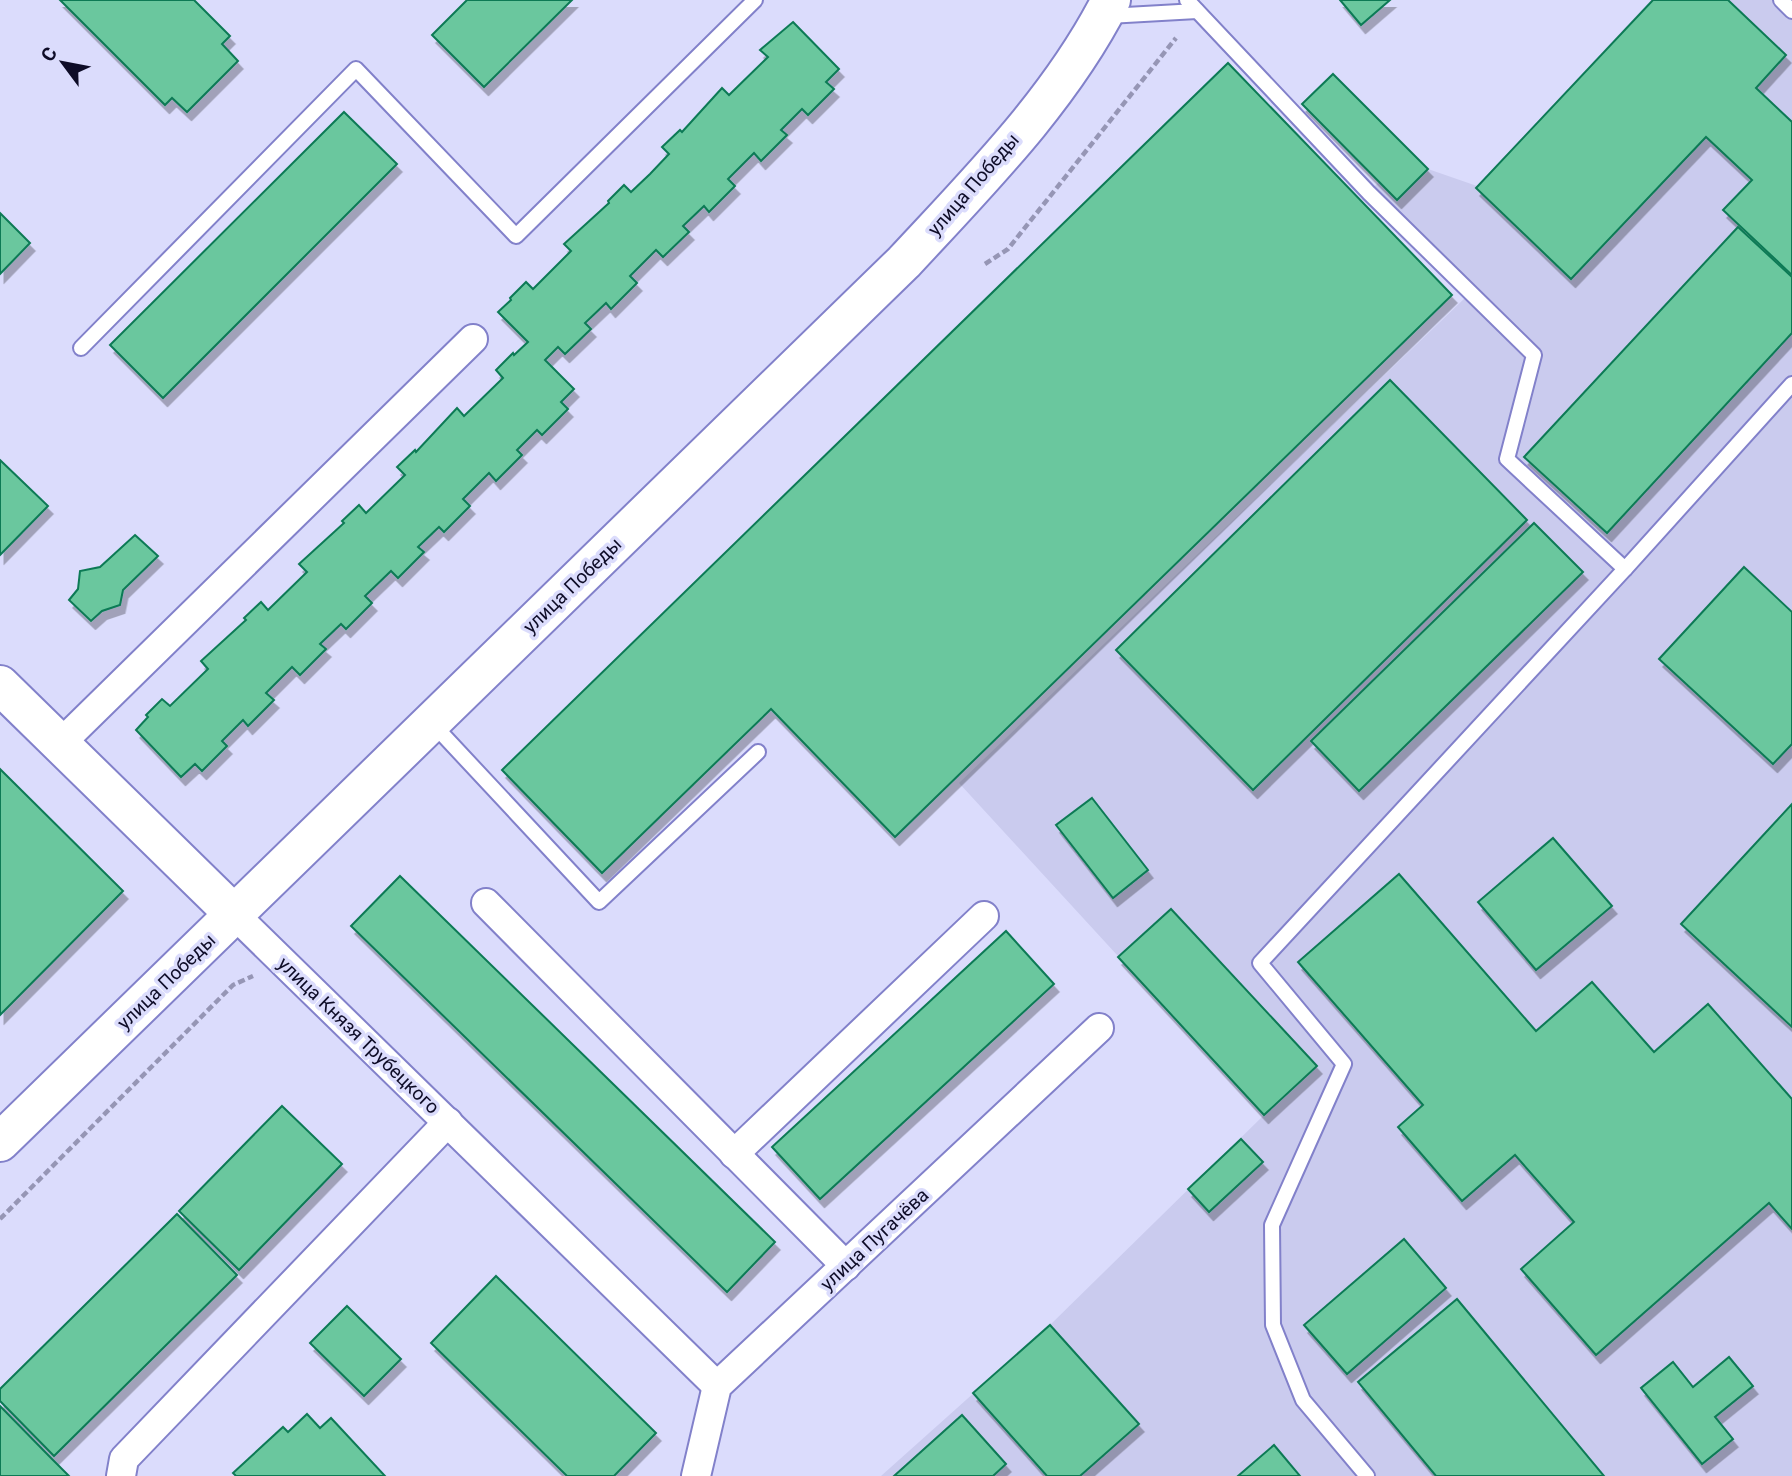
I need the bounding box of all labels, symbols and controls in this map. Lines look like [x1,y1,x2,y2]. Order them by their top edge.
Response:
north arrow [28,28,98,98]
text: С [36,43,62,66]
street label: улица Победы [923,128,1024,240]
street label: улица Победы [518,533,626,638]
street label: улица Победы [112,929,220,1034]
street label: улица Князя Трубецкого [273,952,444,1119]
street label: улица Пугачёва [816,1183,933,1295]

